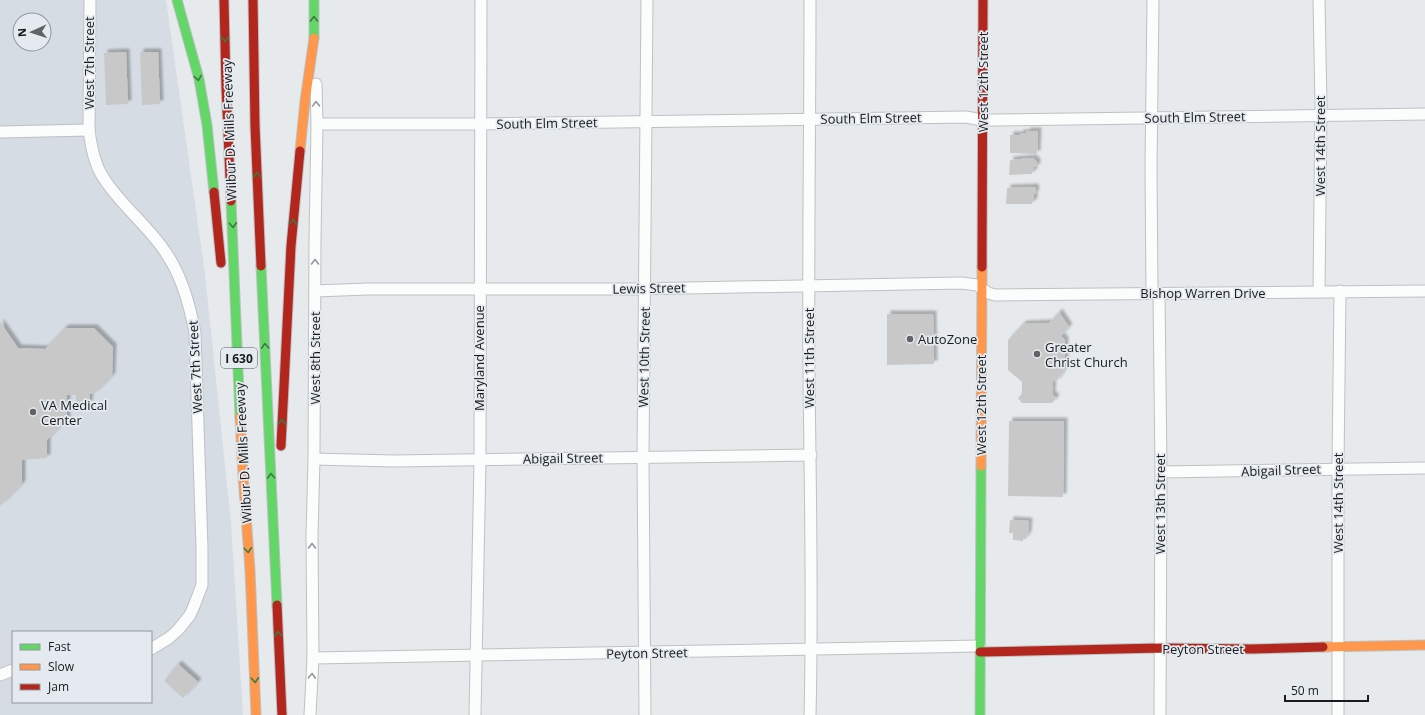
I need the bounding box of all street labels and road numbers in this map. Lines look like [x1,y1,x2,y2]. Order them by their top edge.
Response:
street label: West 7th Street [80,16,98,110]
street label: West 12th Street [974,31,992,132]
street label: Wilbur D. Mills Freeway [218,59,240,201]
street label: West 14th Street [1311,95,1329,196]
street label: South Elm Street [1144,107,1246,127]
street label: South Elm Street [820,108,922,128]
street label: South Elm Street [496,113,598,133]
street label: Lewis Street [612,278,686,298]
street label: Bishop Warren Drive [1140,284,1266,302]
street label: Maryland Avenue [470,305,488,411]
street label: West 10th Street [634,306,654,407]
street label: West 11th Street [800,307,818,408]
street label: West 8th Street [306,311,324,405]
street label: West 7th Street [184,320,206,414]
road number: I 630 [221,348,257,368]
street label: West 12th Street [972,354,990,455]
street label: Wilbur D. Mills Freeway [230,382,256,524]
street label: Abigail Street [523,448,604,468]
street label: West 14th Street [1329,452,1347,553]
street label: West 13th Street [1151,453,1169,554]
street label: Abigail Street [1241,460,1322,480]
street label: Peyton Street [1162,640,1244,658]
street label: Peyton Street [606,643,688,663]

